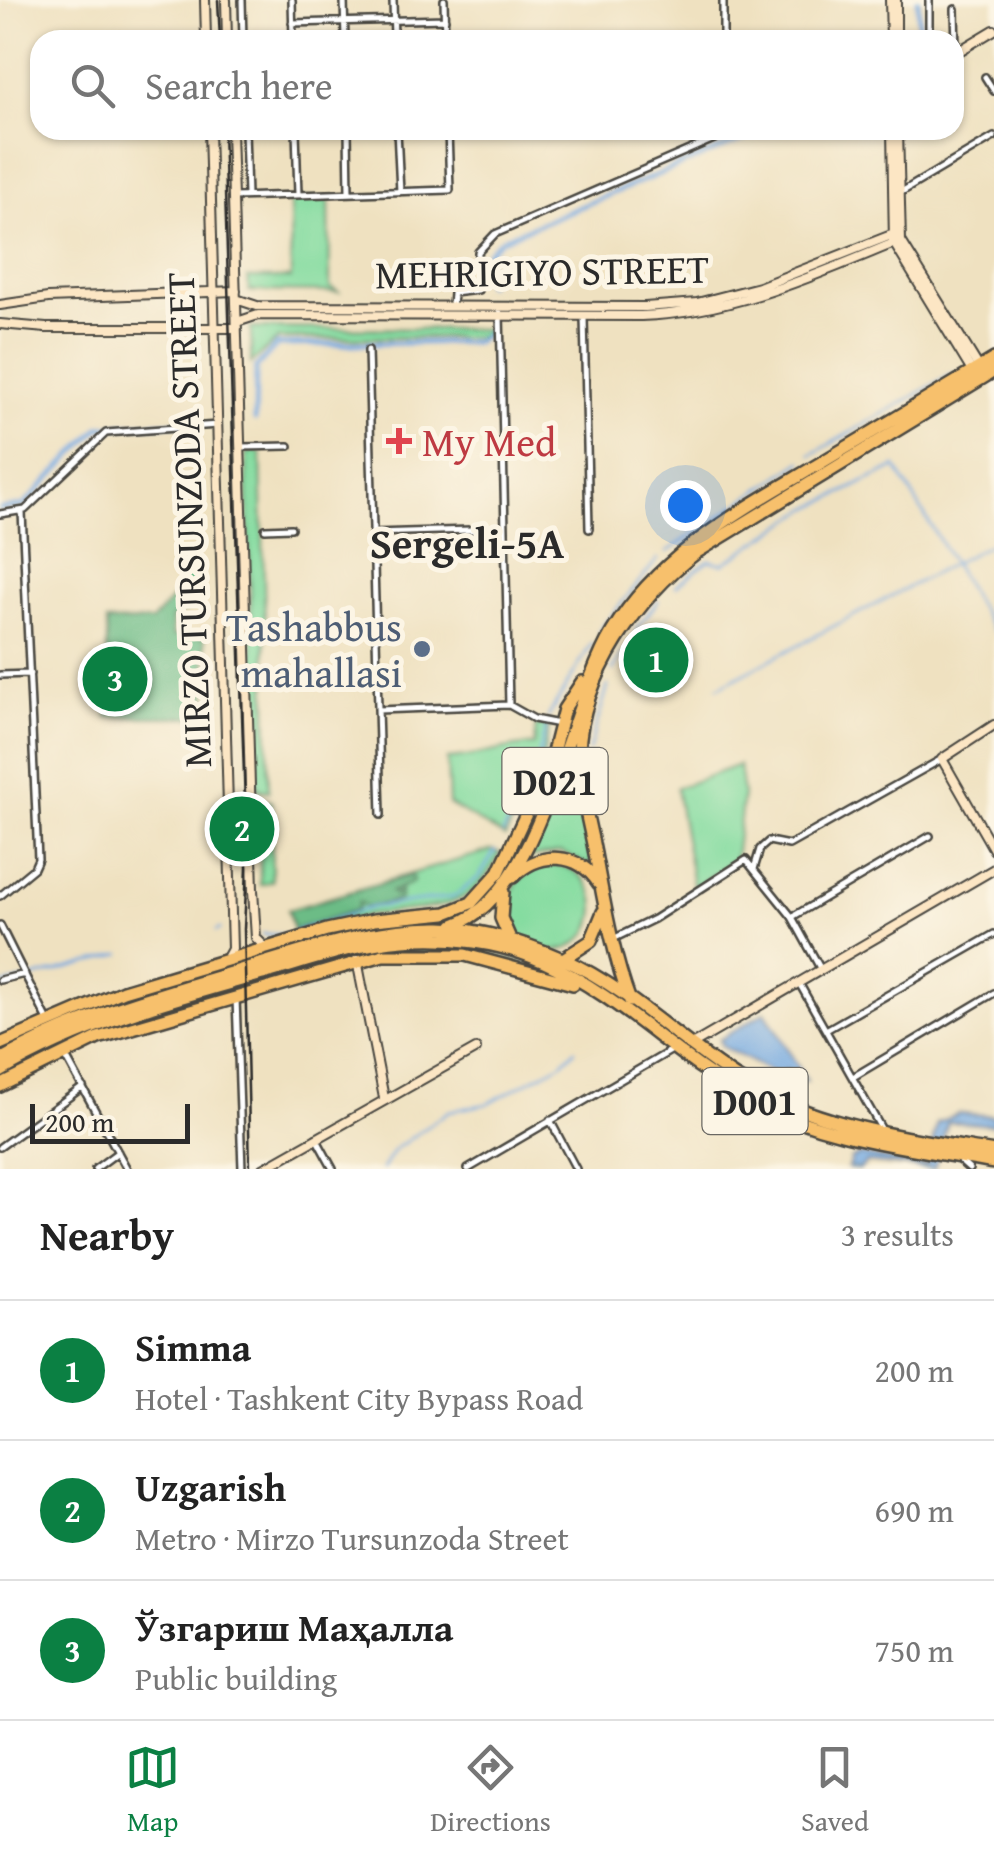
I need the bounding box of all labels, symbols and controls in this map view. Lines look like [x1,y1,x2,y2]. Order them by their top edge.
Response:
search box [30,30,964,140]
text: Search here [145,57,333,113]
icon: search [65,58,120,113]
street label: MEHRIGIYO STREET [374,239,710,303]
street label: MIRZO TURSUNZODA STREET [150,271,226,769]
place label: My Med [422,412,557,471]
marker: My Med [386,428,412,454]
your location [660,480,711,531]
district label: Sergeli-5A [370,512,564,573]
place label: Tashabbus mahallasi [226,597,402,702]
pin: 1 [624,622,688,698]
marker: Tashabbus mahallasi [411,638,433,660]
pin: 3 [82,642,148,716]
road number: D021 [502,748,608,814]
pin: 2 [210,792,274,866]
road number: D001 [702,1068,808,1134]
scale bar [30,1099,190,1144]
text: 200 m [45,1101,114,1142]
text: Nearby [40,1204,174,1265]
text: 3 results [841,1211,954,1258]
text: Simma [135,1319,251,1375]
text: 1 [64,1347,81,1394]
text: 200 m [875,1347,954,1394]
text: Hotel · Tashkent City Bypass Road [135,1375,583,1422]
text: Uzgarish [135,1459,286,1515]
text: 2 [64,1487,81,1534]
text: 690 m [875,1487,954,1534]
text: Metro · Mirzo Tursunzoda Street [135,1515,569,1562]
text: Ўзгариш Маҳалла [135,1599,454,1655]
text: 3 [64,1627,81,1674]
text: 750 m [875,1627,954,1674]
text: Public building [135,1655,337,1702]
tab: Map [125,1740,180,1841]
tab: Directions [430,1740,551,1841]
tab: Saved [801,1740,869,1841]

